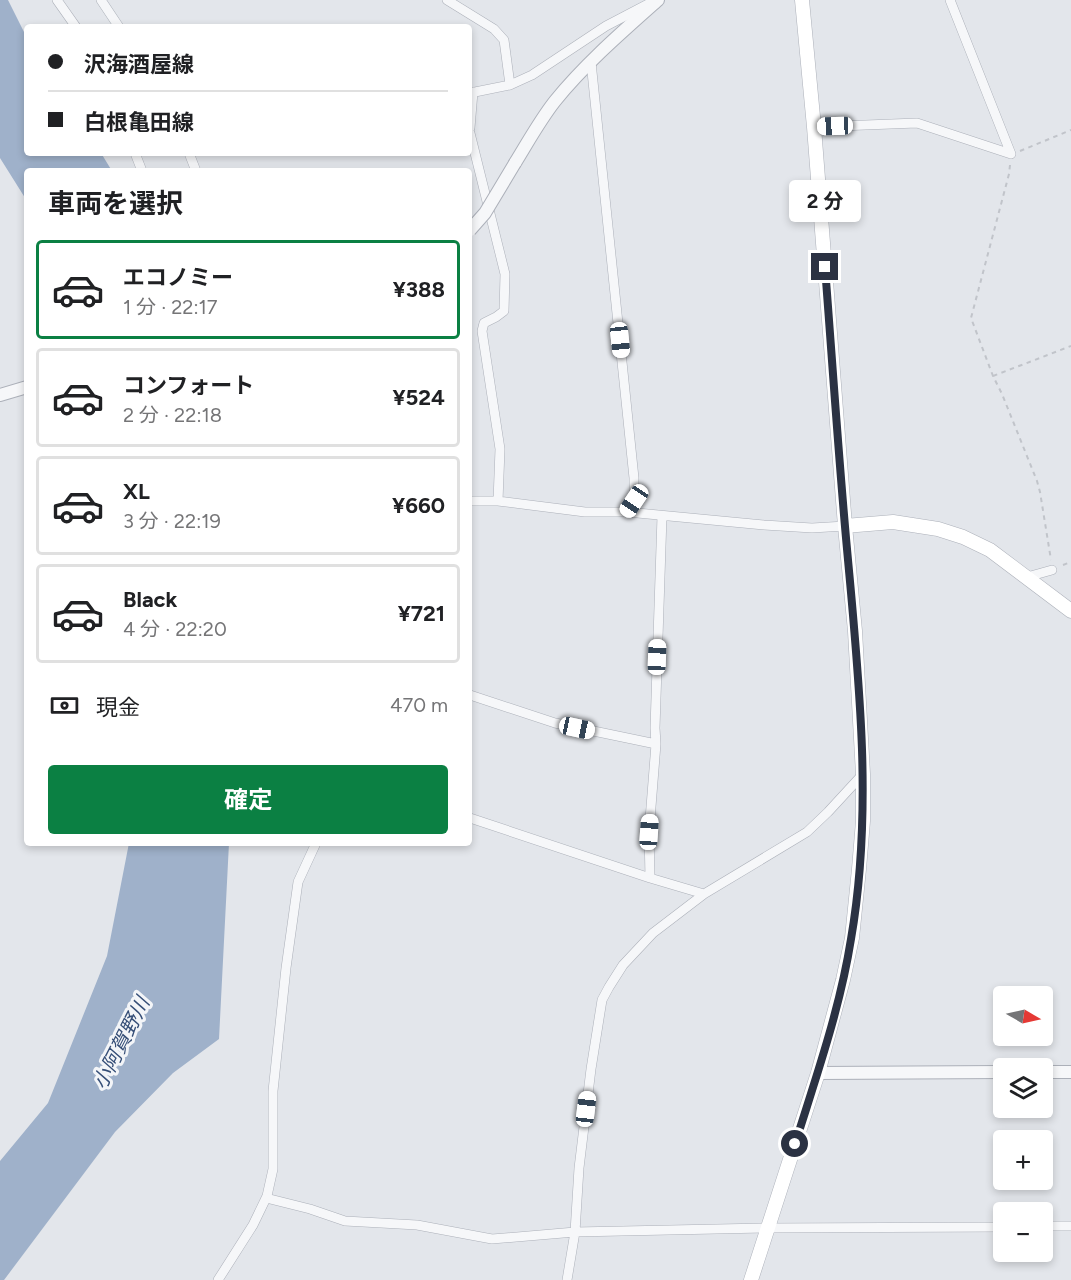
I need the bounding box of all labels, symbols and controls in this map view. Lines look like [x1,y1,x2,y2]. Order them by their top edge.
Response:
text: 沢海酒屋線 [84,51,194,78]
text: 白根亀田線 [84,109,194,136]
car [817,116,853,136]
callout: 2 分 [789,180,861,222]
text: 車両を選択 [48,187,183,220]
text: 2 分 [807,189,843,213]
route end [811,253,838,280]
icon: car [51,263,105,317]
text: エコノミー [123,264,233,291]
text: ¥388 [393,276,445,303]
text: 1 分 · 22:17 [123,295,218,319]
car [609,321,631,359]
icon: car [51,371,105,425]
text: コンフォート [123,372,254,399]
text: ¥524 [392,384,445,411]
text: 2 分 · 22:18 [123,403,222,427]
text: XL [123,478,150,505]
icon: car [51,479,105,533]
car [616,481,652,521]
text: ¥660 [392,492,445,519]
text: 3 分 · 22:19 [123,509,221,533]
text: Black [123,586,177,613]
icon: car [51,587,105,641]
text: ¥721 [398,600,445,627]
text: 4 分 · 22:20 [123,617,227,641]
car [647,639,667,675]
icon: cash [48,689,81,722]
text: 470 m [390,693,448,717]
text: 現金 [96,694,140,721]
car [558,715,596,741]
button: 確定 [48,765,448,834]
car [639,813,659,851]
north arrow [993,986,1053,1046]
map controls [993,986,1053,1262]
water label: 小阿賀野川 [88,991,155,1093]
button: layers [993,1058,1053,1118]
car [575,1090,597,1128]
route start [781,1130,808,1157]
button: + [993,1130,1053,1190]
button: − [993,1202,1053,1262]

